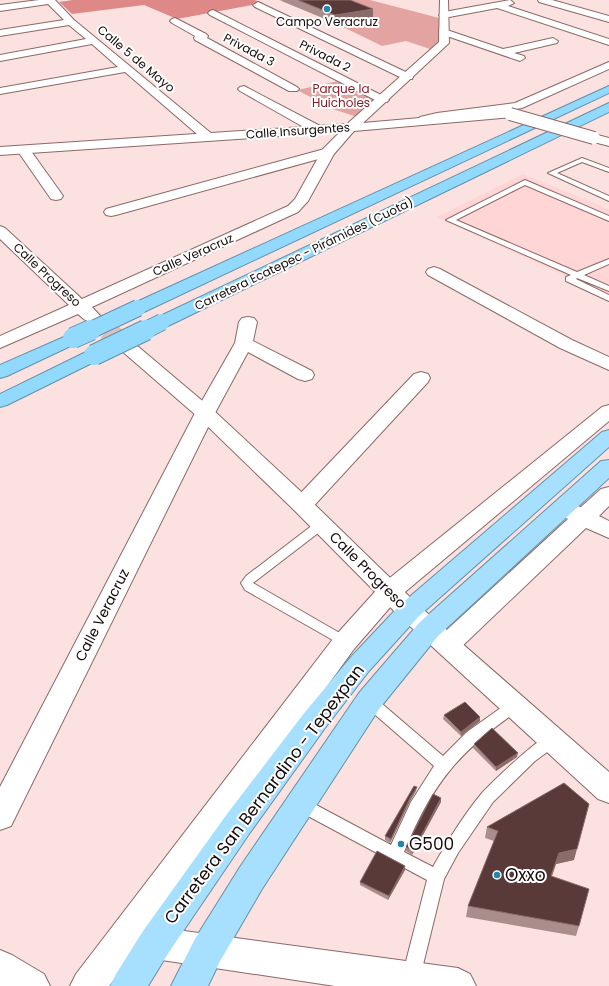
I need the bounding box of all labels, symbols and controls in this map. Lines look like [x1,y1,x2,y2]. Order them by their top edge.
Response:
marker: Campo Veracruz [322,4,332,14]
place label: Campo Veracruz [276,13,378,30]
street label: Calle 5 de Mayo [94,21,179,96]
street label: Privada 3 [221,29,278,70]
street label: Privada 2 [297,35,354,76]
park label: Parque la Huicholes [312,80,370,111]
street label: Calle Insurgentes [245,118,351,143]
street label: Carretera Ecatepec - Pirámides (Cuota) [192,193,416,314]
street label: Calle Veracruz [150,229,236,280]
street label: Calle Progreso [10,239,85,311]
street label: Calle Progreso [325,527,411,613]
street label: Calle Veracruz [70,565,134,665]
street label: Carretera San Bernardino - Tepexpan [158,659,370,929]
place label: G500 [409,832,454,856]
marker: G500 [396,839,406,849]
place label: Oxxo [505,863,546,887]
marker: Oxxo [492,870,502,880]

